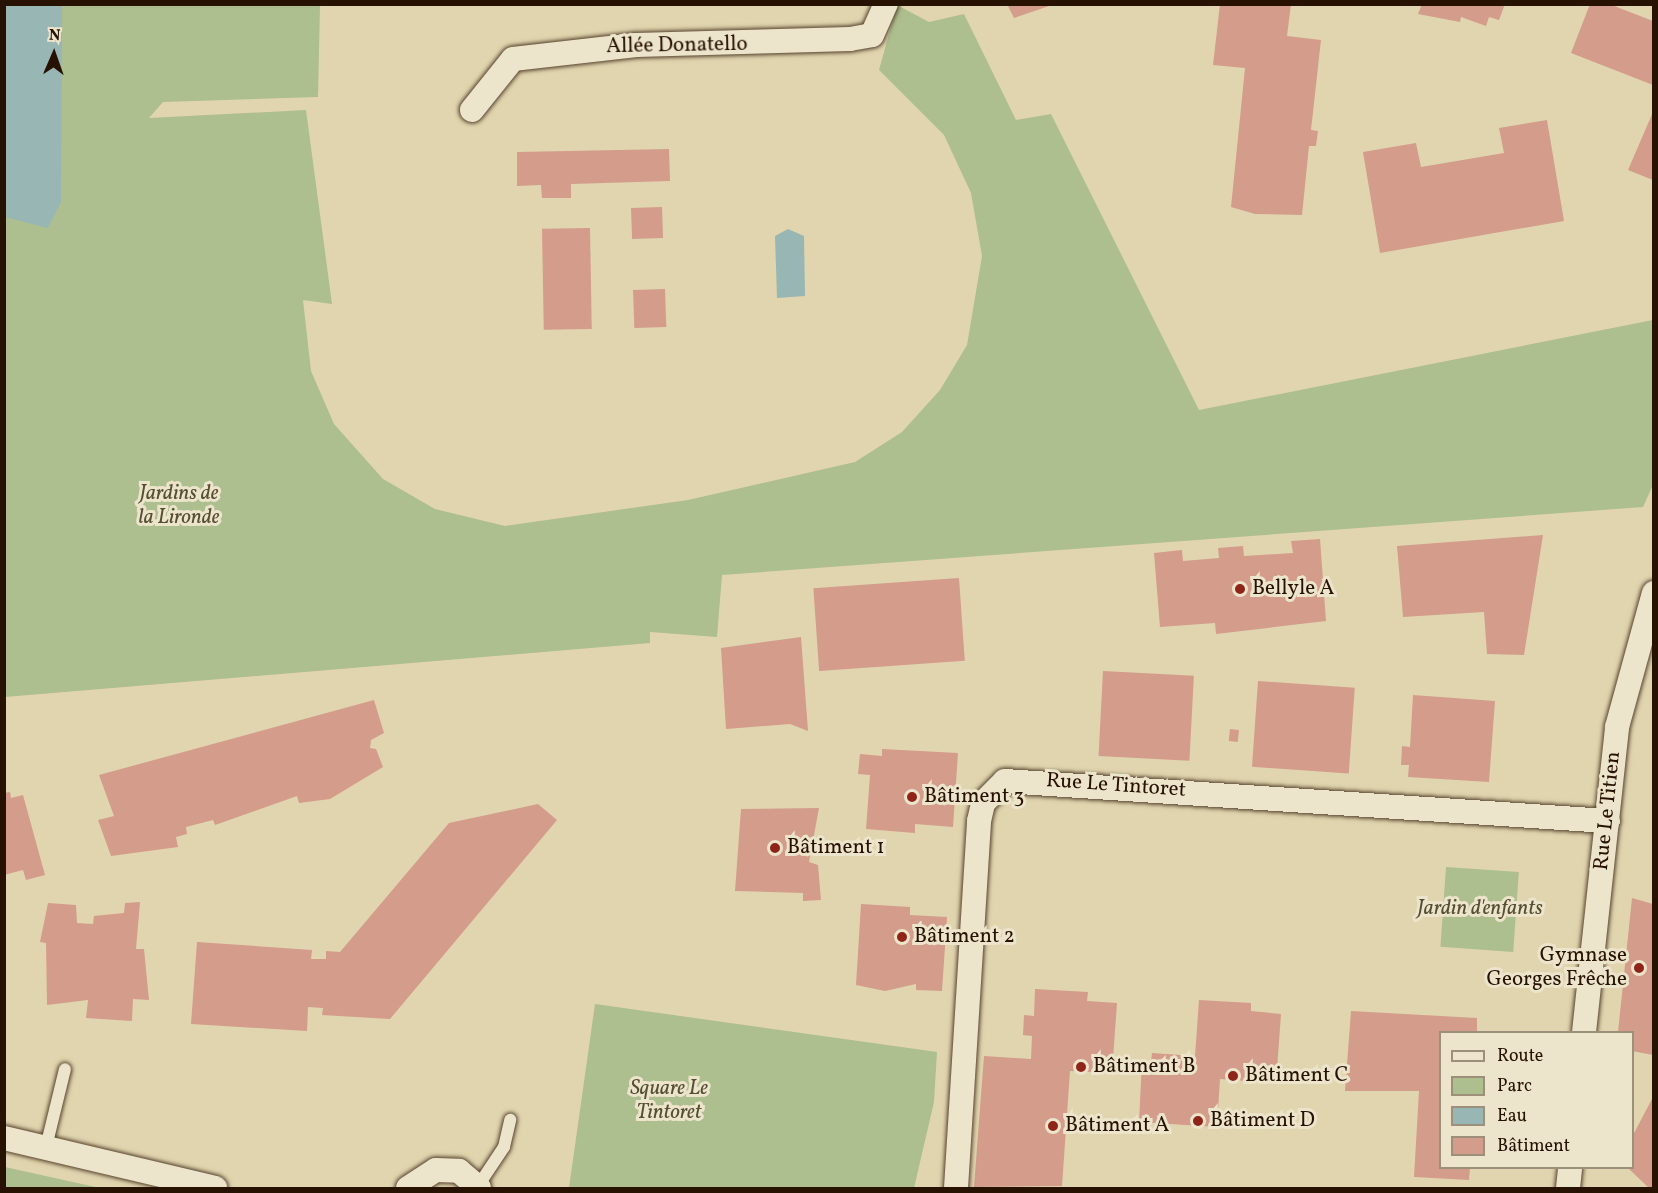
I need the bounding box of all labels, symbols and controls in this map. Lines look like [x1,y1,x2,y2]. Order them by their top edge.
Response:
north arrow [24,24,84,84]
text: N [48,25,61,47]
street label: Allée Donatello [606,32,748,60]
park label: Jardins de la Lironde [138,481,220,531]
place label: Bellyle A [1252,576,1334,602]
marker: Bellyle A [1233,582,1247,596]
street label: Rue Le Titien [1589,750,1627,872]
street label: Rue Le Tintoret [1045,769,1187,803]
place label: Bâtiment 3 [924,784,1024,810]
marker: Bâtiment 3 [905,790,919,804]
place label: Bâtiment 1 [787,835,885,861]
marker: Bâtiment 1 [768,841,782,855]
park label: Jardin d'enfants [1417,896,1543,922]
place label: Bâtiment 2 [914,924,1015,950]
marker: Bâtiment 2 [895,930,909,944]
place label: Gymnase Georges Frêche [1487,943,1627,993]
marker: Gymnase Georges Frêche [1632,961,1646,975]
legend [1439,1031,1634,1169]
text: Route [1497,1044,1543,1069]
place label: Bâtiment B [1093,1054,1196,1080]
marker: Bâtiment B [1074,1060,1088,1074]
place label: Bâtiment C [1245,1063,1348,1089]
marker: Bâtiment C [1226,1069,1240,1083]
text: Parc [1497,1074,1532,1099]
park label: Square Le Tintoret [630,1076,708,1126]
text: Eau [1497,1104,1527,1129]
place label: Bâtiment D [1210,1108,1315,1134]
place label: Bâtiment A [1065,1113,1169,1139]
marker: Bâtiment D [1191,1114,1205,1128]
marker: Bâtiment A [1046,1119,1060,1133]
text: Bâtiment [1497,1134,1570,1159]

